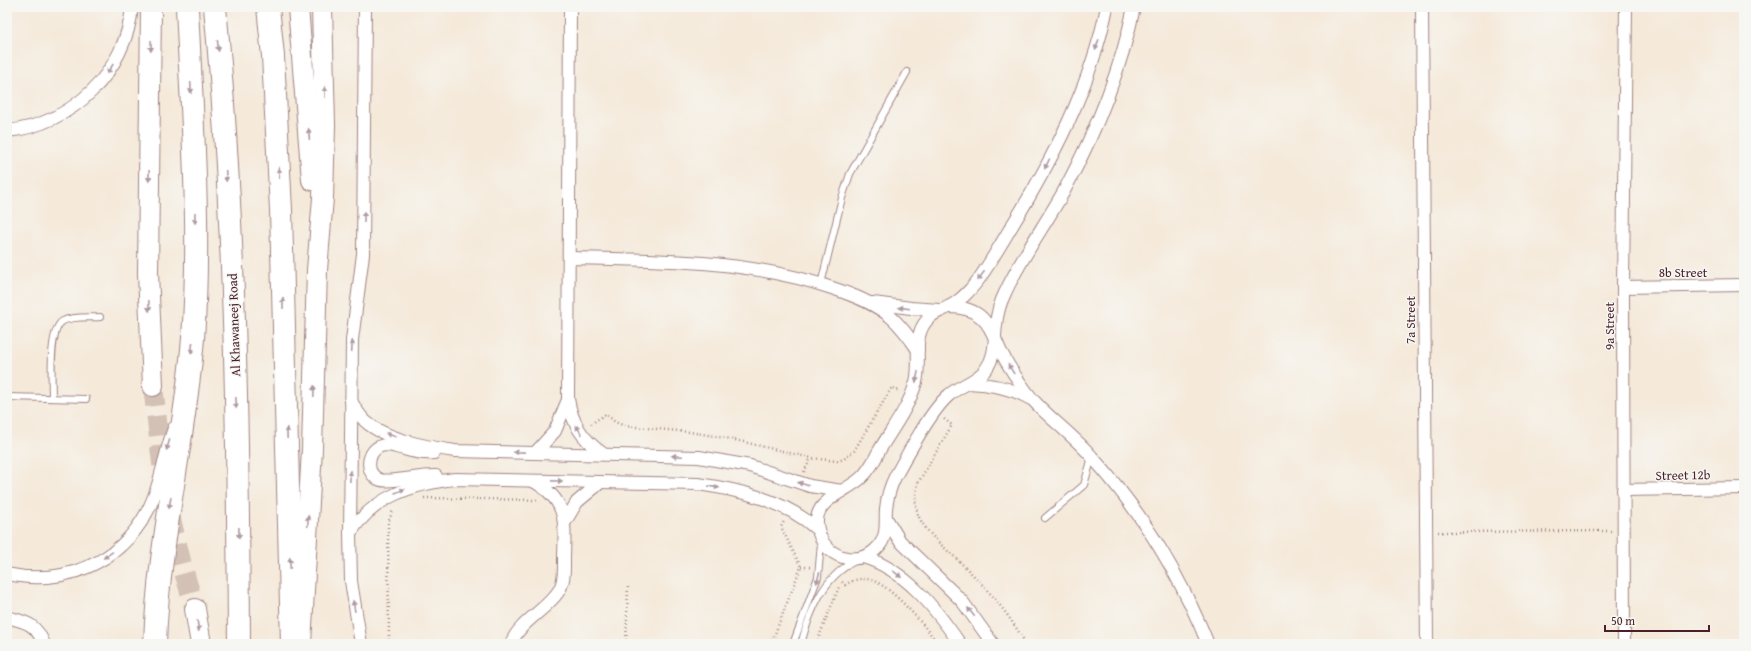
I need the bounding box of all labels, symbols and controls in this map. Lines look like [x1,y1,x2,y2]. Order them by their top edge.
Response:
one-way arrow [1094,39,1100,51]
one-way arrow [148,40,154,53]
one-way arrow [215,40,222,52]
one-way arrow [106,64,114,75]
one-way arrow [187,82,194,94]
one-way arrow [322,85,328,98]
one-way arrow [306,127,312,140]
one-way arrow [1043,158,1050,170]
one-way arrow [276,167,283,179]
one-way arrow [145,170,152,182]
one-way arrow [223,170,229,183]
one-way arrow [361,210,367,223]
one-way arrow [192,212,199,224]
street label: 8b Street [1659,263,1708,282]
one-way arrow [977,271,985,281]
street label: Al Khawaneej Road [223,273,245,377]
one-way arrow [280,296,286,309]
street label: 7a Street [1401,296,1420,344]
one-way arrow [145,300,152,312]
street label: 9a Street [1600,302,1619,350]
one-way arrow [898,304,910,311]
one-way arrow [348,340,355,352]
one-way arrow [188,342,195,354]
one-way arrow [1008,363,1015,375]
one-way arrow [913,370,919,383]
one-way arrow [311,384,317,397]
one-way arrow [233,397,239,410]
one-way arrow [575,424,582,436]
one-way arrow [283,427,290,439]
one-way arrow [385,432,397,438]
one-way arrow [165,439,171,451]
one-way arrow [512,449,525,455]
one-way arrow [670,453,683,459]
street label: Street 12b [1655,465,1711,485]
one-way arrow [347,469,353,482]
one-way arrow [551,478,564,484]
one-way arrow [797,481,809,487]
one-way arrow [708,484,721,490]
one-way arrow [395,488,407,494]
one-way arrow [167,497,173,509]
one-way arrow [305,515,312,527]
one-way arrow [236,527,242,540]
one-way arrow [102,551,113,559]
one-way arrow [287,556,293,569]
one-way arrow [892,570,903,579]
one-way arrow [814,571,820,584]
one-way arrow [351,600,357,612]
one-way arrow [966,607,975,618]
scale bar [1605,607,1709,633]
text: 50 m [1611,612,1635,629]
one-way arrow [195,620,201,632]

